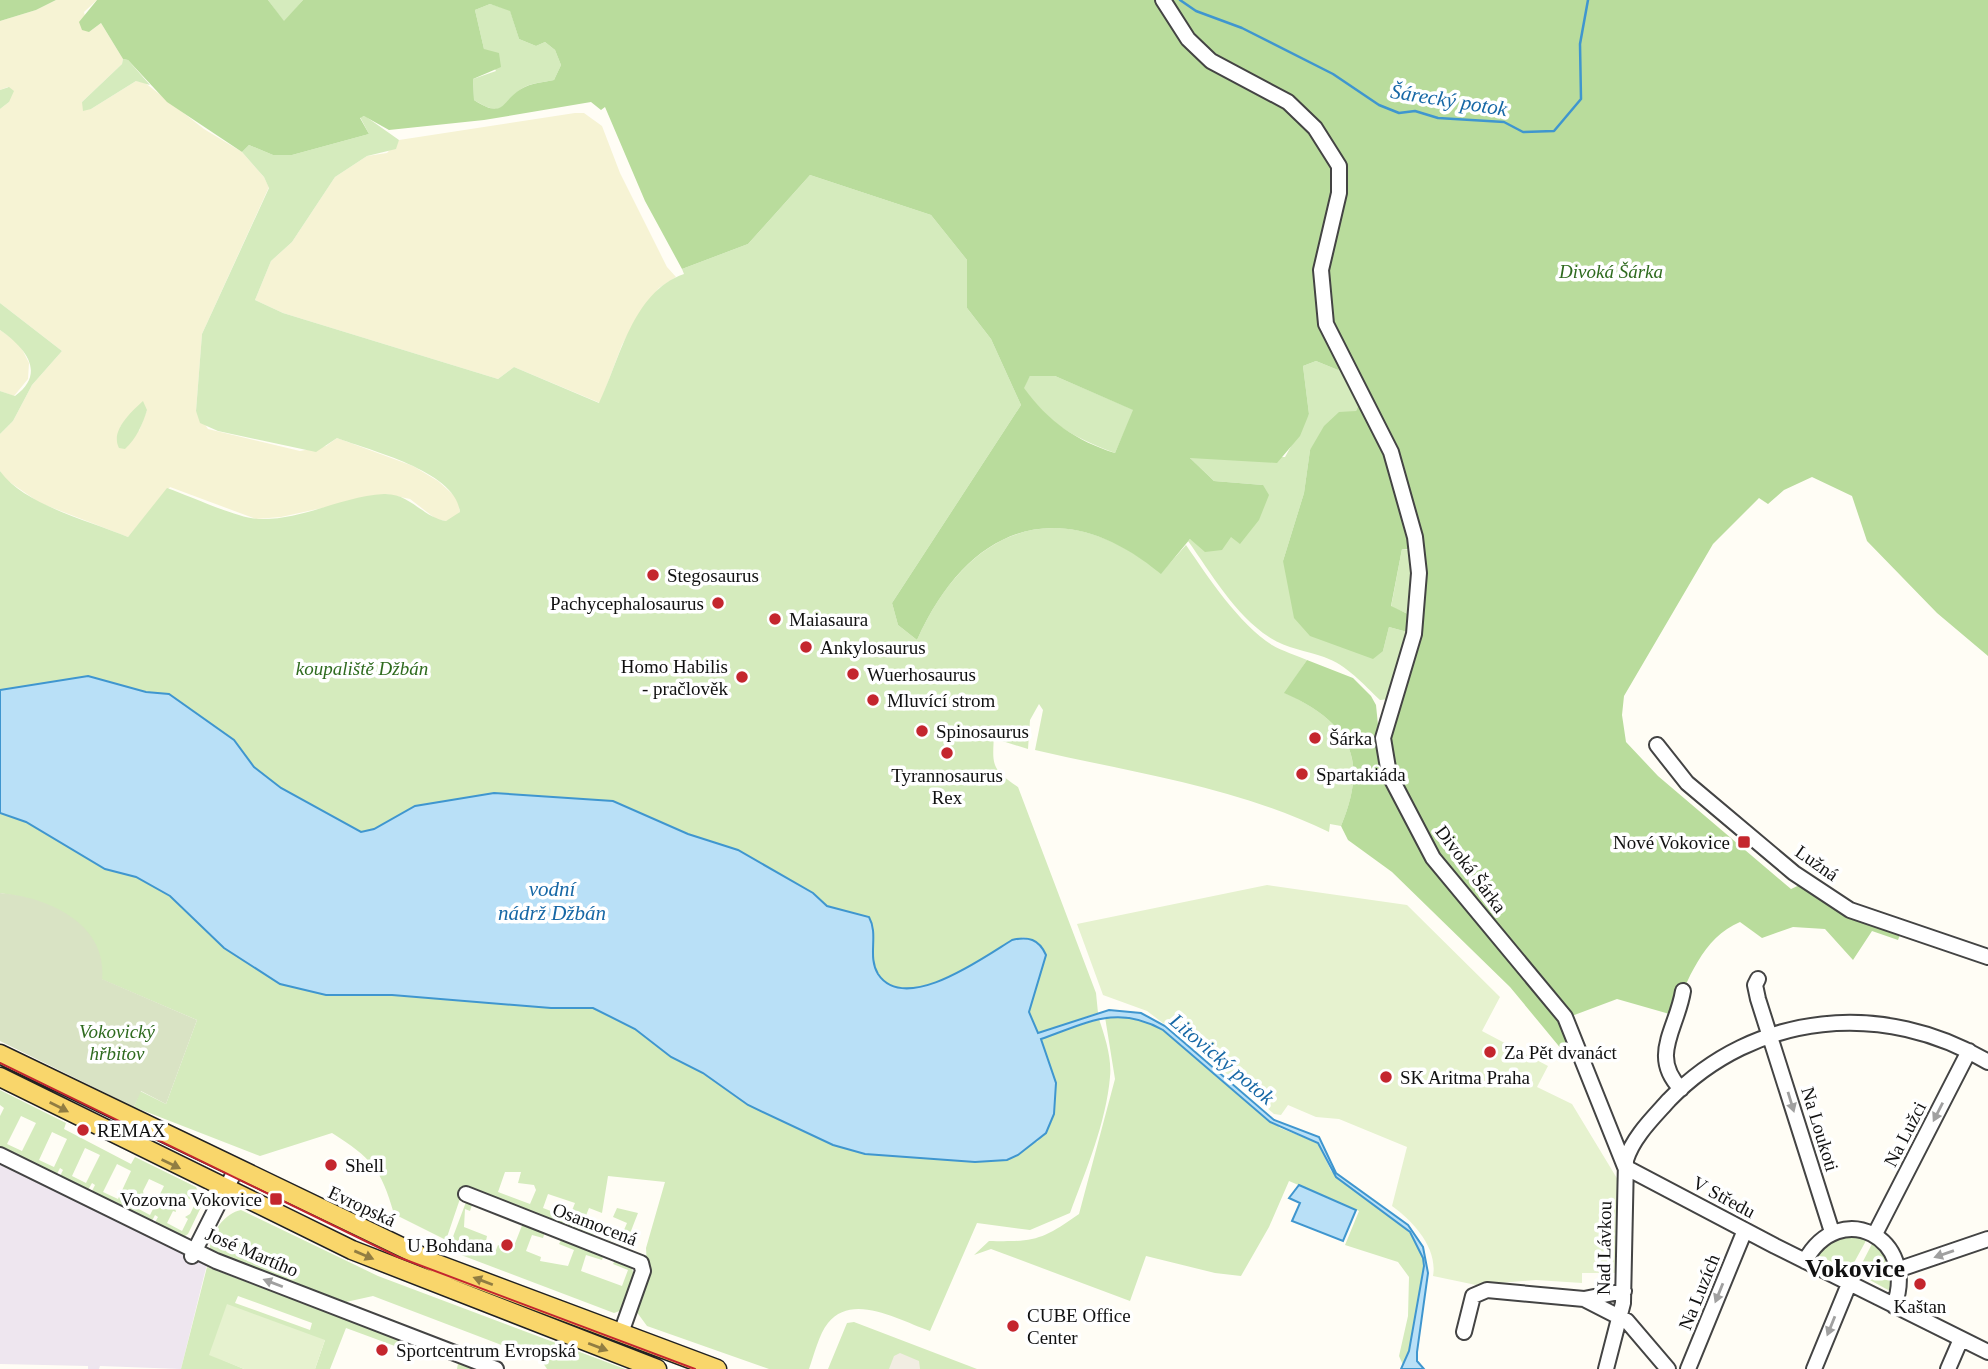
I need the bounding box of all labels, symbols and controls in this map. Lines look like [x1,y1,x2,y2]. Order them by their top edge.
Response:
water label: Šárecký potok [1389,79,1510,121]
park label: Divoká Šárka [1558,261,1663,282]
place label: Stegosaurus [667,565,759,586]
marker: Stegosaurus [645,567,661,583]
place label: Pachycephalosaurus [550,593,704,614]
marker: Pachycephalosaurus [710,595,726,611]
place label: Maiasaura [789,609,869,630]
marker: Maiasaura [767,611,783,627]
place label: Ankylosaurus [820,637,926,658]
marker: Ankylosaurus [798,639,814,655]
place label: Homo Habilis - pračlověk [621,656,728,699]
park label: koupaliště Džbán [296,658,428,679]
place label: Wuerhosaurus [867,664,976,685]
marker: Wuerhosaurus [845,666,861,682]
marker: Homo Habilis - pračlověk [734,669,750,685]
place label: Mluvící strom [887,690,995,711]
marker: Mluvící strom [865,692,881,708]
place label: Spinosaurus [936,721,1029,742]
marker: Spinosaurus [914,723,930,739]
place label: Šárka [1329,728,1373,749]
marker: Šárka [1307,730,1323,746]
marker: Tyrannosaurus Rex [939,745,955,761]
place label: Spartakiáda [1316,764,1406,785]
place label: Tyrannosaurus Rex [891,765,1003,808]
marker: Spartakiáda [1294,766,1310,782]
street label: Divoká Šárka [1431,821,1511,917]
place label: Nové Vokovice [1613,832,1730,853]
marker: Nové Vokovice [1736,834,1752,850]
street label: Lužná [1792,841,1843,886]
water label: vodní nádrž Džbán [498,877,606,925]
water label: Litovický potok [1164,1008,1280,1110]
park label: Vokovický hřbitov [79,1021,156,1064]
place label: Za Pět dvanáct [1504,1042,1618,1063]
marker: Za Pět dvanáct [1482,1044,1498,1060]
place label: SK Aritma Praha [1400,1067,1530,1088]
marker: SK Aritma Praha [1378,1069,1394,1085]
street label: Na Loukoti [1797,1084,1843,1174]
one-way arrow [1786,1091,1797,1112]
street label: Na Lužci [1880,1098,1930,1170]
one-way arrow [49,1101,69,1113]
one-way arrow [1932,1102,1943,1122]
place label: REMAX [97,1120,166,1141]
marker: REMAX [75,1122,91,1138]
place label: Shell [345,1155,384,1176]
marker: Shell [323,1157,339,1173]
one-way arrow [161,1158,181,1169]
street label: V Středu [1689,1172,1759,1222]
street label: Evropská [325,1181,399,1231]
place label: Vozovna Vokovice [120,1189,262,1210]
marker: Vozovna Vokovice [268,1191,284,1207]
street label: Osamocená [550,1198,641,1250]
street label: Nad Lávkou [1593,1200,1615,1295]
street label: José Martího [202,1223,302,1281]
place label: U Bohdana [407,1235,494,1256]
marker: U Bohdana [499,1237,515,1253]
one-way arrow [1933,1249,1954,1260]
one-way arrow [353,1250,374,1261]
street label: Na Luzích [1674,1251,1724,1333]
district label: Vokovice [1805,1254,1905,1283]
one-way arrow [472,1276,493,1287]
marker: Kaštan [1912,1276,1928,1292]
one-way arrow [263,1277,284,1288]
one-way arrow [1713,1283,1724,1304]
place label: Kaštan [1894,1296,1947,1317]
place label: CUBE Office Center [1027,1305,1131,1348]
one-way arrow [1826,1316,1837,1337]
marker: CUBE Office Center [1005,1318,1021,1334]
place label: Sportcentrum Evropská [396,1340,577,1361]
one-way arrow [588,1341,609,1352]
marker: Sportcentrum Evropská [374,1342,390,1358]

